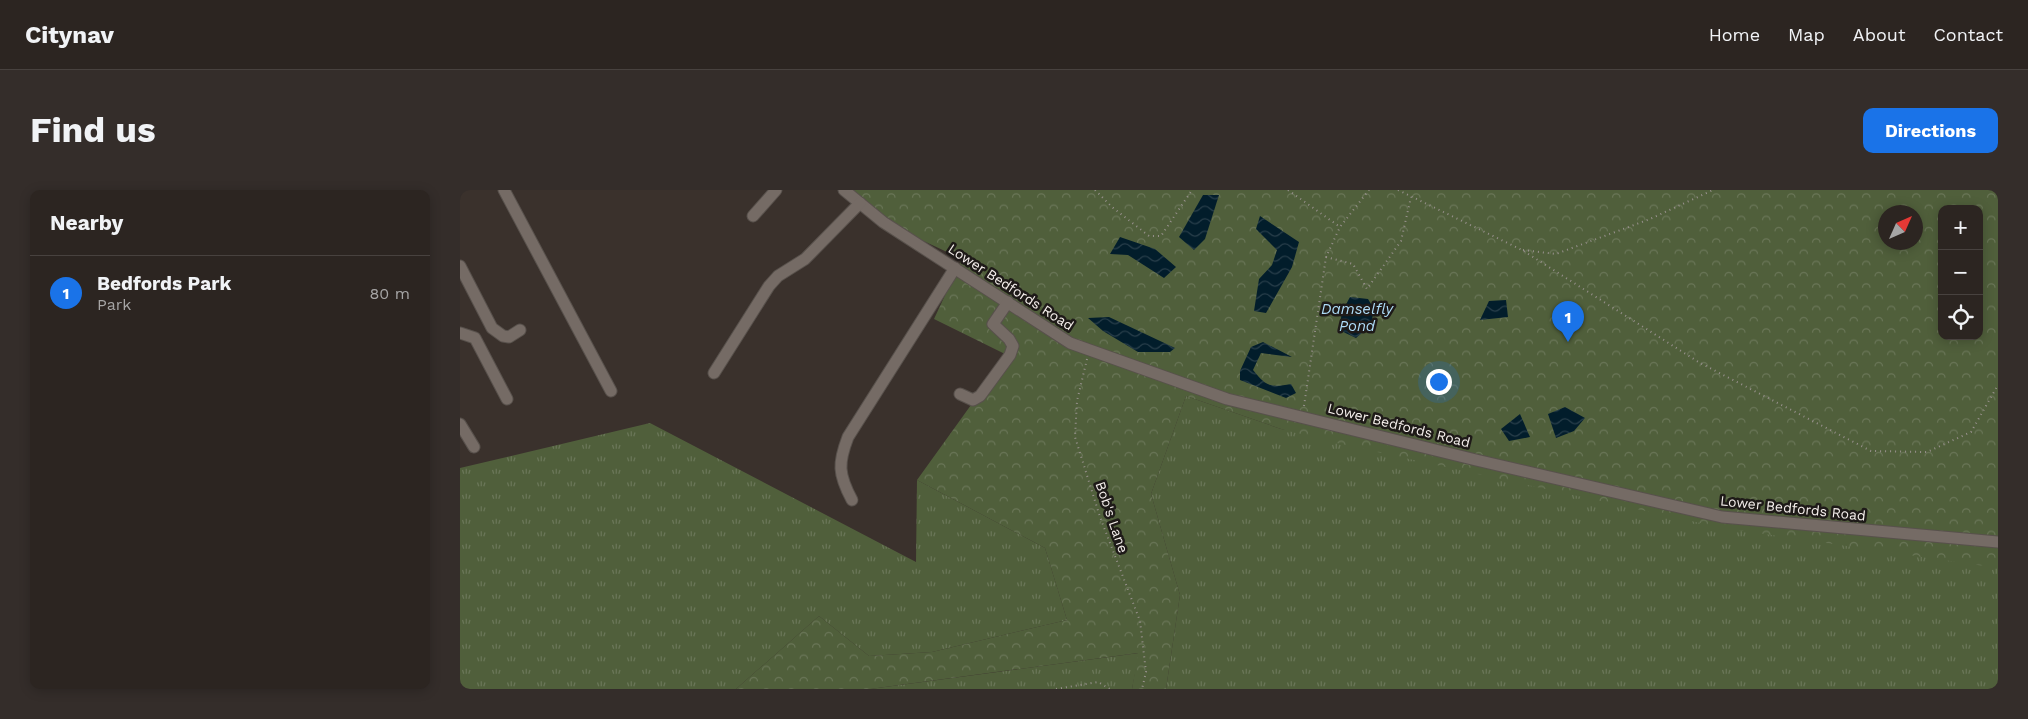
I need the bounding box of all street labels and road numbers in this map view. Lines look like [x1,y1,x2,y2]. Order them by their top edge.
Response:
street label: Lower Bedfords Road [945,240,1077,334]
street label: Lower Bedfords Road [1326,400,1472,450]
street label: Bob's Lane [1092,479,1132,555]
street label: Lower Bedfords Road [1719,492,1867,524]

